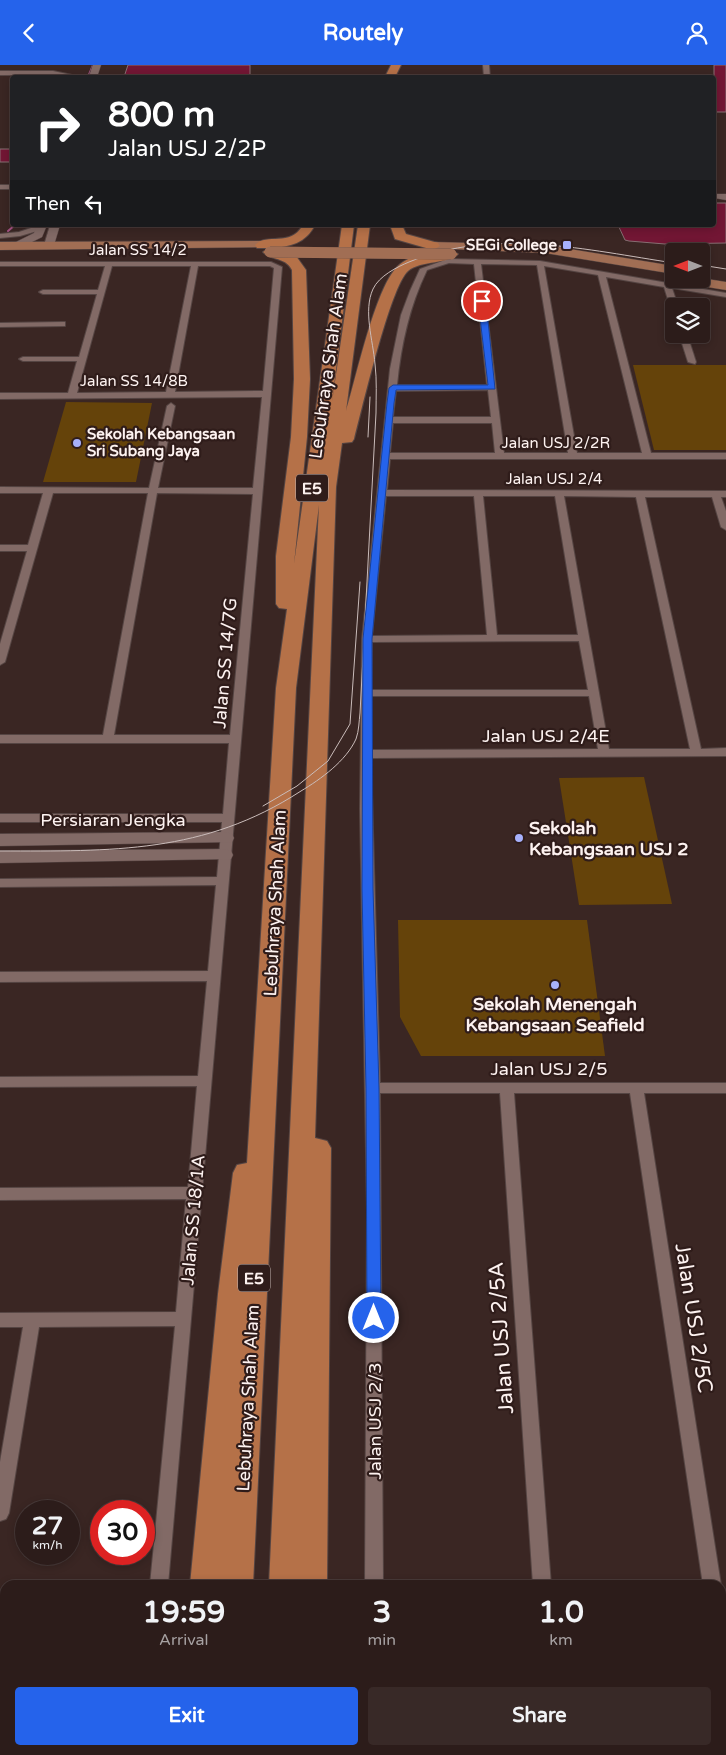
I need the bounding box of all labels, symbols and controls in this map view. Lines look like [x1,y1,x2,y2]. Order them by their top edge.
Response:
icon: back [15,19,43,47]
icon: person [683,19,711,47]
text: Routely [323,20,403,46]
text: 800 m [108,94,215,136]
icon: right [25,95,90,160]
text: Jalan USJ 2/2P [108,136,266,162]
icon: left [80,190,108,218]
text: Then [25,193,70,215]
place label: SEGi College [466,236,558,255]
marker: SEGi College [561,239,573,251]
street label: Jalan SS 14/2 [89,241,187,259]
north arrow [665,243,710,287]
map controls [665,243,710,343]
street label: Lebuhraya Shah Alam [304,272,352,460]
pin [461,280,503,322]
icon: arrive [468,287,496,315]
button: layers [665,298,710,343]
street label: Jalan SS 14/8B [80,372,188,390]
place label: Sekolah Kebangsaan Sri Subang Jaya [87,425,235,461]
street label: Jalan USJ 2/2R [502,434,610,452]
marker: Sekolah Kebangsaan Sri Subang Jaya [71,437,83,449]
street label: Jalan USJ 2/4 [506,470,602,488]
road number: E5 [296,474,328,501]
street label: Jalan SS 14/7G [208,597,242,729]
street label: Jalan USJ 2/4E [482,725,610,747]
street label: Persiaran Jengka [40,809,186,831]
street label: Lebuhraya Shah Alam [259,809,291,997]
place label: Sekolah Kebangsaan USJ 2 [529,817,689,860]
marker: Sekolah Kebangsaan USJ 2 [513,832,525,844]
marker: Sekolah Menengah Kebangsaan Seafield [549,979,561,991]
place label: Sekolah Menengah Kebangsaan Seafield [465,993,645,1036]
street label: Jalan USJ 2/5 [490,1058,608,1080]
street label: Jalan SS 18/1A [176,1154,210,1286]
street label: Jalan USJ 2/5C [669,1241,718,1395]
street label: Jalan USJ 2/5A [484,1261,519,1415]
road number: E5 [238,1265,270,1291]
position arrow [347,1291,399,1343]
street label: Lebuhraya Shah Alam [232,1304,264,1492]
street label: Jalan USJ 2/3 [364,1362,386,1480]
speed limit sign: 30 [90,1500,155,1565]
text: 27 [32,1511,63,1541]
text: km/h [32,1538,63,1552]
text: 19:59 [142,1594,225,1631]
text: 3 [372,1594,391,1631]
text: 1.0 [538,1594,584,1631]
text: Arrival [159,1630,209,1650]
text: min [368,1630,396,1650]
text: km [549,1630,573,1650]
button: Exit [15,1687,358,1745]
button: Share [368,1687,711,1745]

